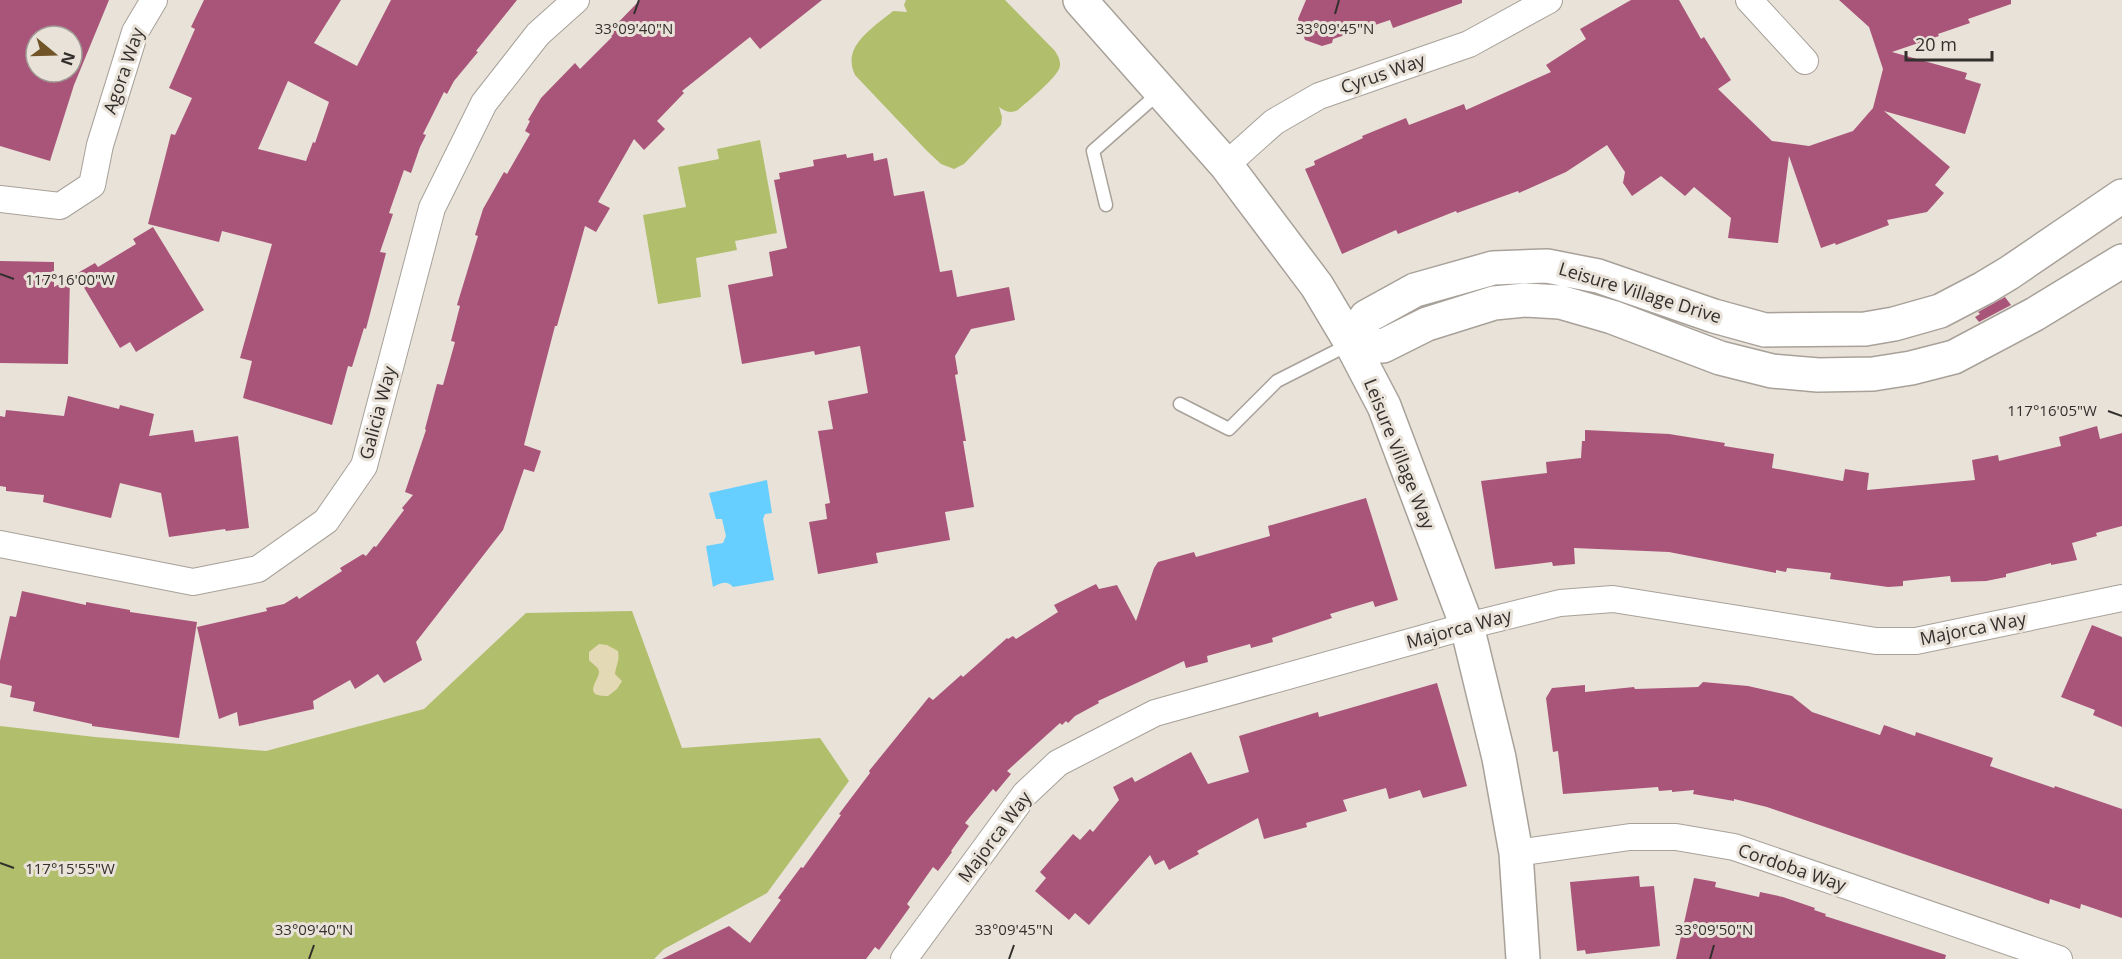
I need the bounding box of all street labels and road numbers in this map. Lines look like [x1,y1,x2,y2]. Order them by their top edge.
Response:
street label: Agora Way [97,23,149,117]
street label: Cyrus Way [1337,47,1429,99]
street label: Leisure Village Drive [1556,256,1725,328]
street label: Galicia Way [353,362,401,462]
street label: Leisure Village Way [1359,375,1441,533]
street label: Majorca Way [1404,602,1515,654]
street label: Majorca Way [1918,606,2029,650]
street label: Majorca Way [952,785,1037,887]
street label: Cordoba Way [1735,837,1850,897]

